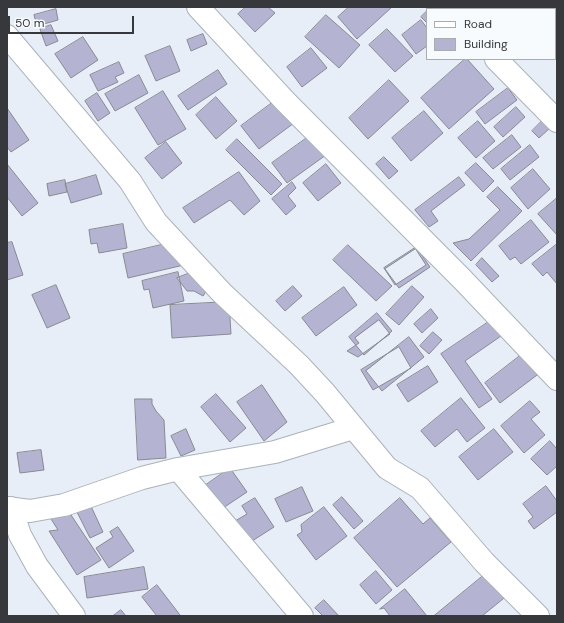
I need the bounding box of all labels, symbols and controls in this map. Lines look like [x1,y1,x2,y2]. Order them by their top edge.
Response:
scale bar [10,8,136,34]
legend [426,8,556,60]
text: 50 m [15,15,44,31]
text: Road [464,16,492,32]
text: Building [464,36,508,52]

